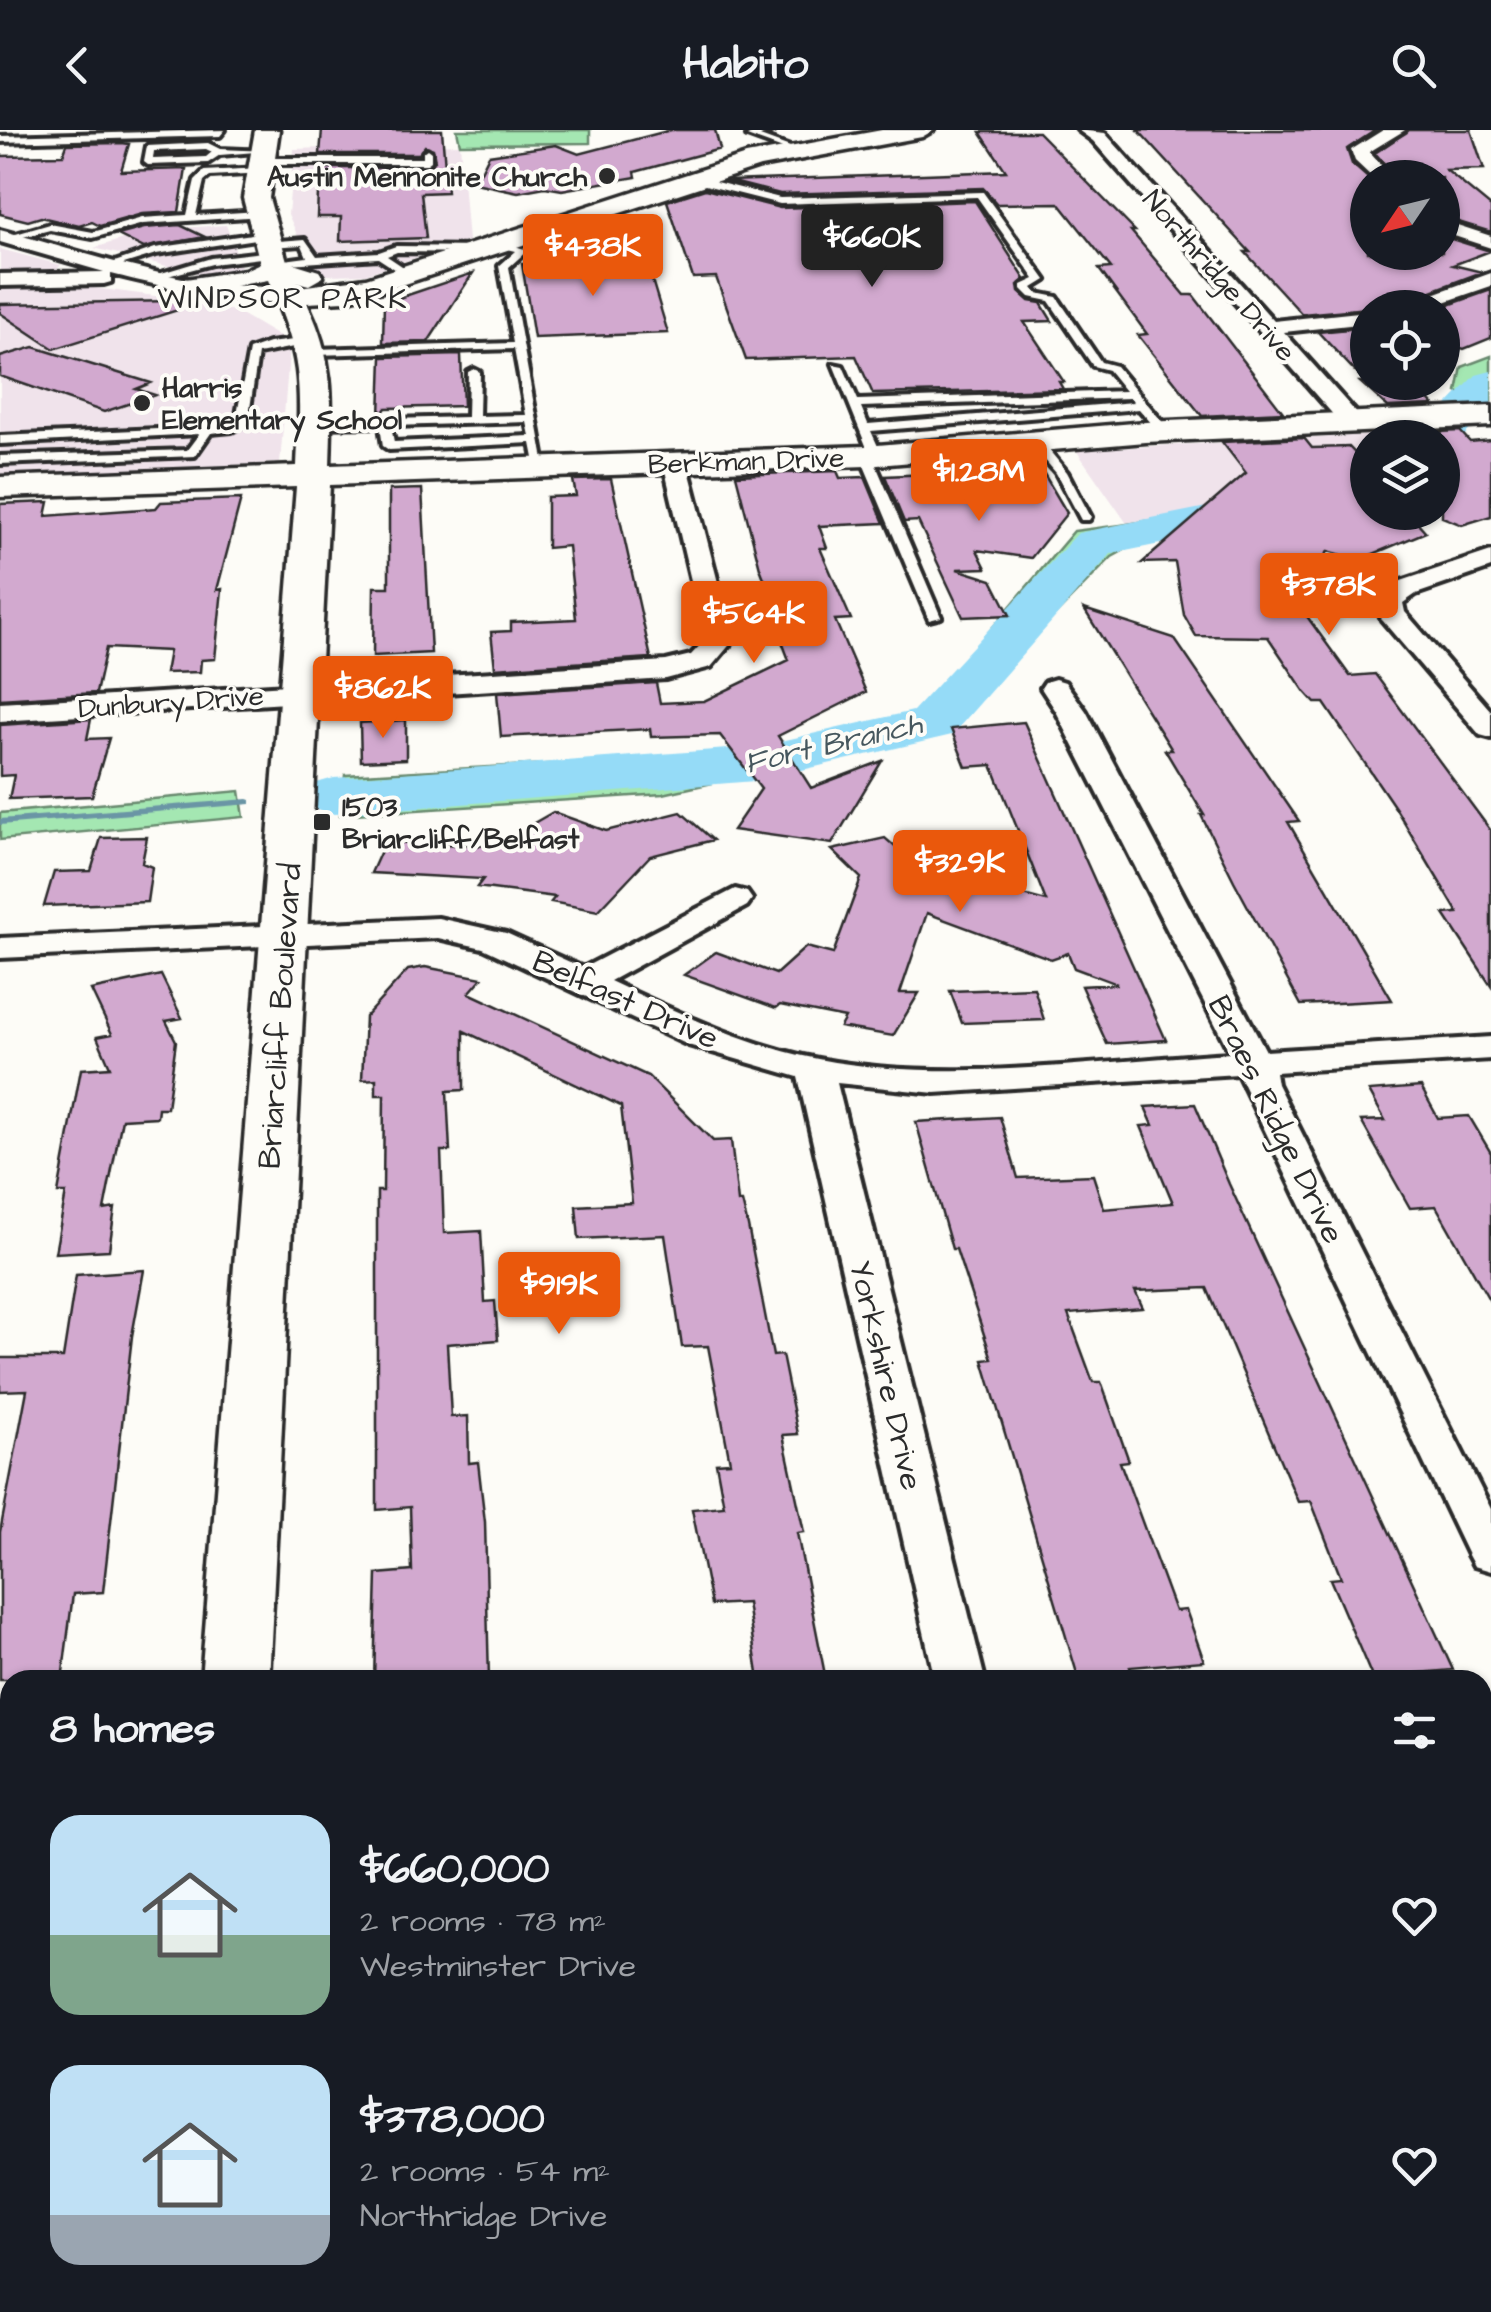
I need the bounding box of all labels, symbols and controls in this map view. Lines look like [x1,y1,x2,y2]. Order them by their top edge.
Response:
text: Habito [683,34,808,96]
icon: back [50,38,105,93]
icon: search [1386,38,1441,93]
place label: Austin Mennonite Church [267,158,588,197]
north arrow [1350,160,1460,270]
map controls [1350,160,1460,530]
marker: Austin Mennonite Church [596,165,618,187]
street label: Northridge Drive [1132,182,1305,371]
pin: $660K [802,205,942,290]
pin: $438K [523,214,663,299]
text: $660K [823,215,921,260]
text: $438K [545,224,641,269]
district label: WINDSOR PARK [157,278,409,320]
button: locate [1350,290,1460,400]
place label: Harris Elementary School [162,369,402,443]
marker: Harris Elementary School [131,392,153,414]
button: layers [1350,420,1460,530]
street label: Berkman Drive [647,439,845,484]
pin: $1.28M [898,439,1060,524]
text: $1.28M [933,449,1025,494]
pin: $378K [1259,553,1399,638]
text: $378K [1282,563,1376,608]
pin: $564K [684,581,824,666]
text: $564K [703,591,805,636]
pin: $862K [313,656,453,741]
text: $862K [335,666,431,711]
street label: Dunbury Drive [77,677,265,730]
water label: Fort Branch [741,703,927,785]
place label: 1503 Briarcliff/Belfast [342,788,580,859]
marker: 1503 Briarcliff/Belfast [311,811,333,833]
pin: $329K [890,830,1030,915]
text: $329K [915,840,1005,885]
street label: Briarcliff Boulevard [247,862,314,1171]
street label: Belfast Drive [525,939,726,1061]
street label: Braes Ridge Drive [1196,988,1355,1251]
pin: $919K [489,1252,629,1337]
street label: Yorkshire Drive [837,1256,934,1494]
text: $919K [520,1262,598,1307]
text: 8 homes [50,1701,215,1759]
icon: filters [1387,1703,1442,1758]
text: $660,000 [360,1841,550,1899]
icon: home [130,1855,250,1975]
icon: heart [1387,1888,1442,1943]
text: 2 rooms · 78 m² [360,1899,606,1944]
text: Westminster Drive [360,1944,636,1989]
text: $378,000 [360,2091,545,2149]
icon: home [130,2105,250,2225]
icon: heart [1387,2138,1442,2193]
text: 2 rooms · 54 m² [360,2149,610,2194]
text: Northridge Drive [360,2194,607,2239]

